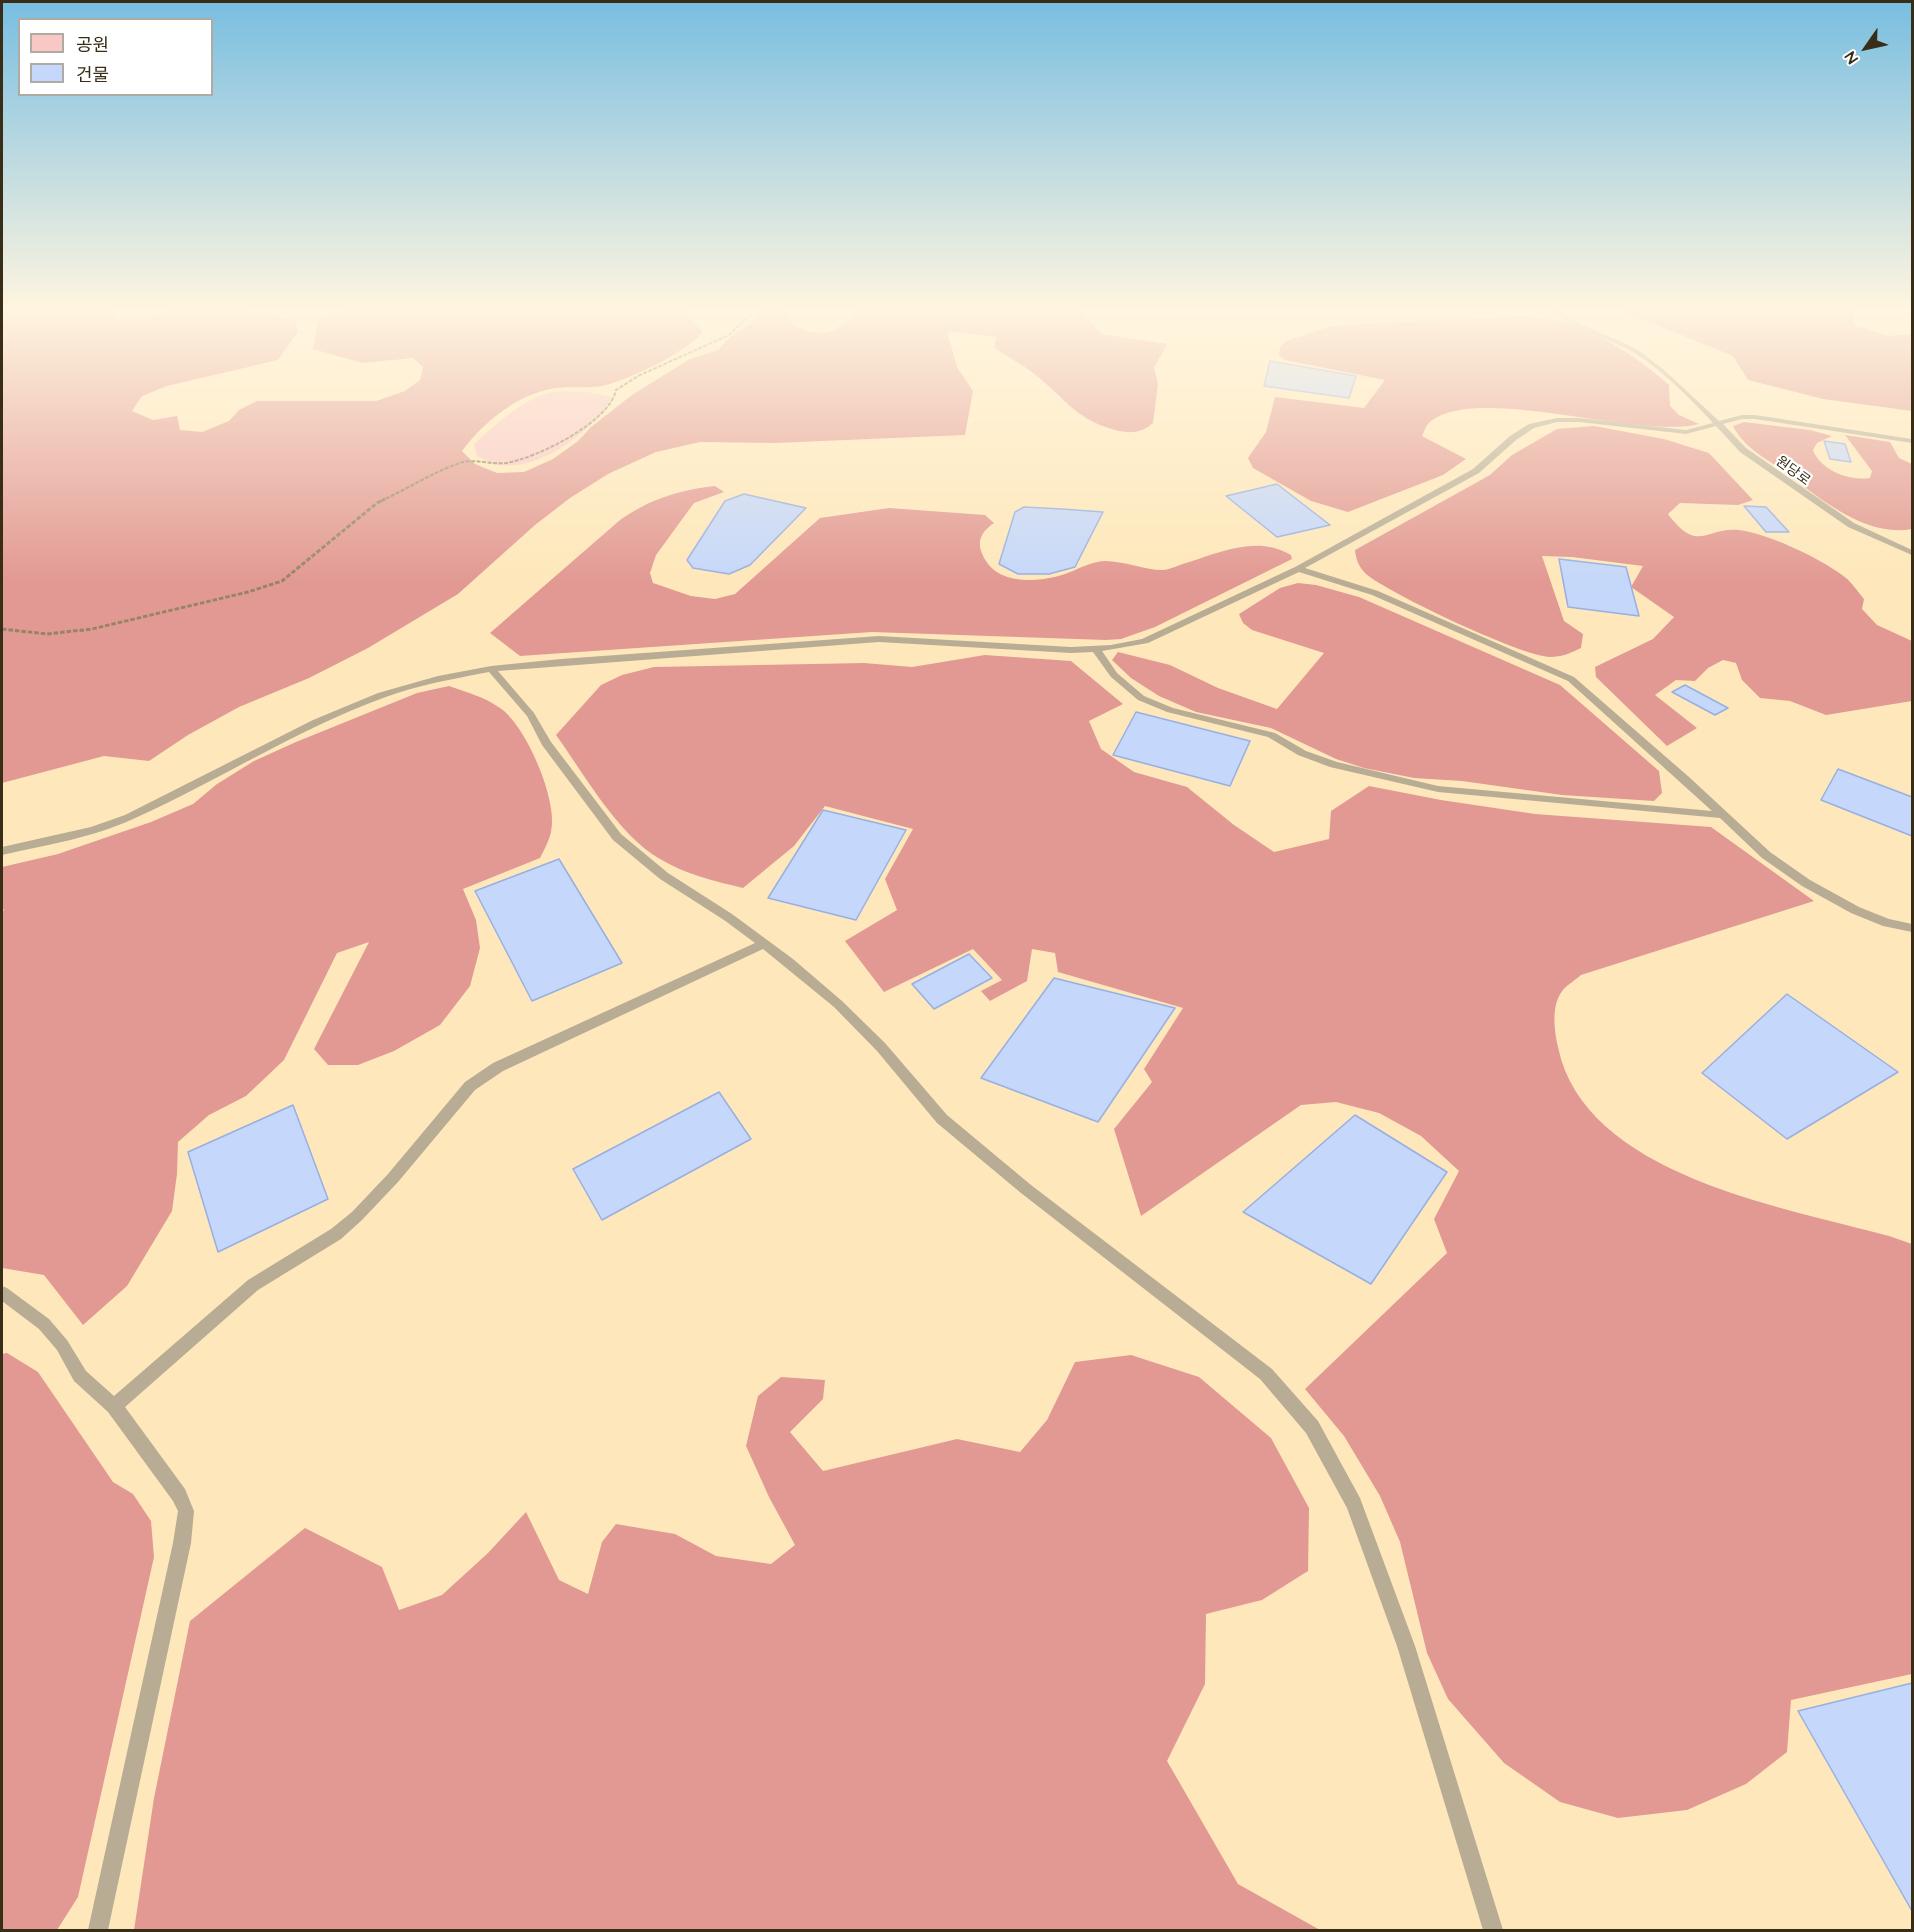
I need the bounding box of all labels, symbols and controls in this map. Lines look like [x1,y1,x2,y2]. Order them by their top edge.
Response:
legend [18,18,213,96]
north arrow [1836,18,1896,78]
text: 공원 [76,33,109,56]
text: N [1840,48,1863,69]
text: 건물 [76,63,109,86]
street label: 원당로 [1772,453,1814,489]

